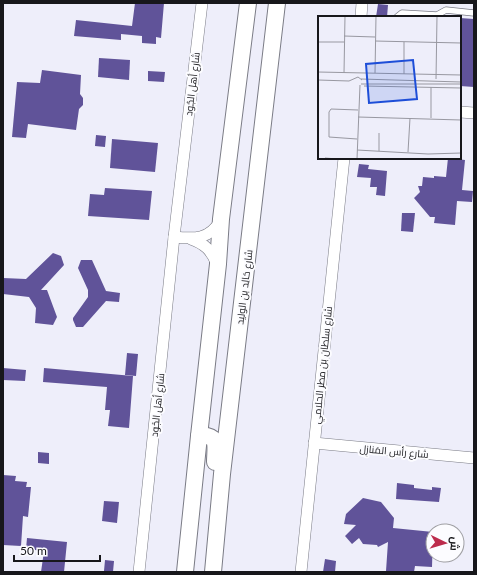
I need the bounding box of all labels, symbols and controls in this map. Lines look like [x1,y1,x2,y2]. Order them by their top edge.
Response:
inset map [318,16,461,159]
street label: شارع أهل الجُود [182,51,203,117]
street label: شارع خالِد بن الوليد [233,249,256,325]
street label: شارع سلطان بن مطر الحلامي [310,306,336,425]
street label: شارع أهل الجُود [148,372,167,438]
street label: شارع رأس المَنازِل [359,442,429,461]
north arrow [425,523,465,563]
text: ش [447,536,463,552]
scale bar [14,537,100,563]
text: 50 m [20,543,47,558]

